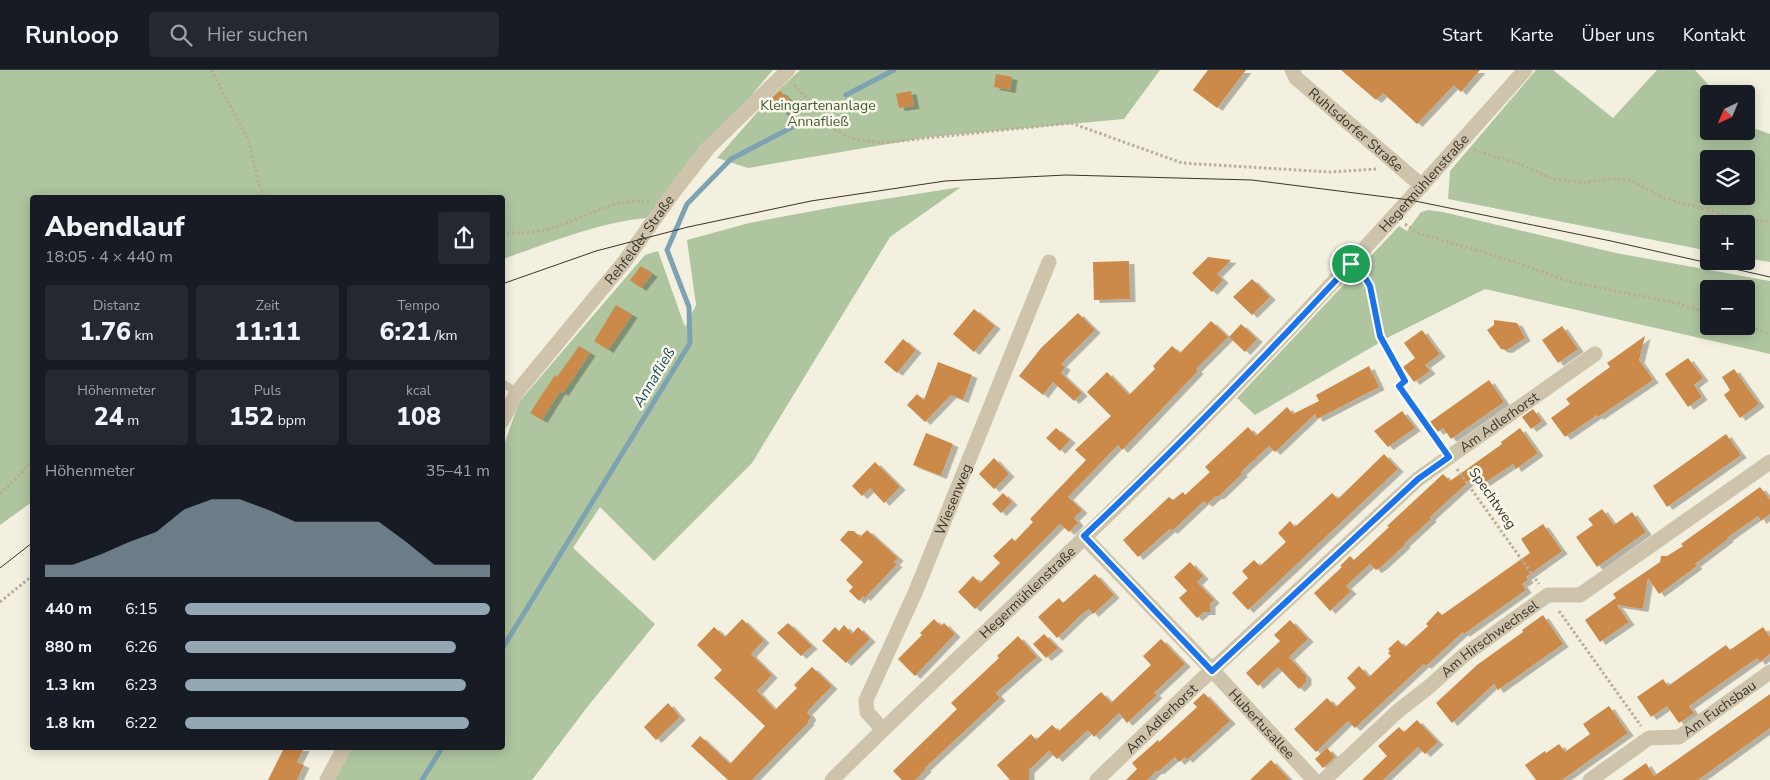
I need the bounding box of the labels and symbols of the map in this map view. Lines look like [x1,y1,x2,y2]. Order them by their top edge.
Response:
street label: Ruhlsdorfer Straße [1304,84,1407,176]
north arrow [1700,85,1755,140]
park label: Kleingartenanlage Annafließ [760,96,876,131]
street label: Hegermühlenstraße [1375,130,1474,236]
street label: Rehfelder Straße [600,191,679,289]
pin [1330,243,1372,285]
water label: Annafließ [628,344,680,411]
street label: Am Adlerhorst [1456,388,1543,457]
street label: Wiesenweg [930,461,976,538]
street label: Spechtweg [1464,464,1521,533]
street label: Hegermühlenstraße [976,542,1080,643]
street label: Am Hirschwechsel [1437,595,1543,682]
street label: Am Fuchsbau [1679,676,1760,741]
street label: Am Adlerhorst [1121,680,1202,758]
street label: Hubertusallee [1224,685,1299,763]

